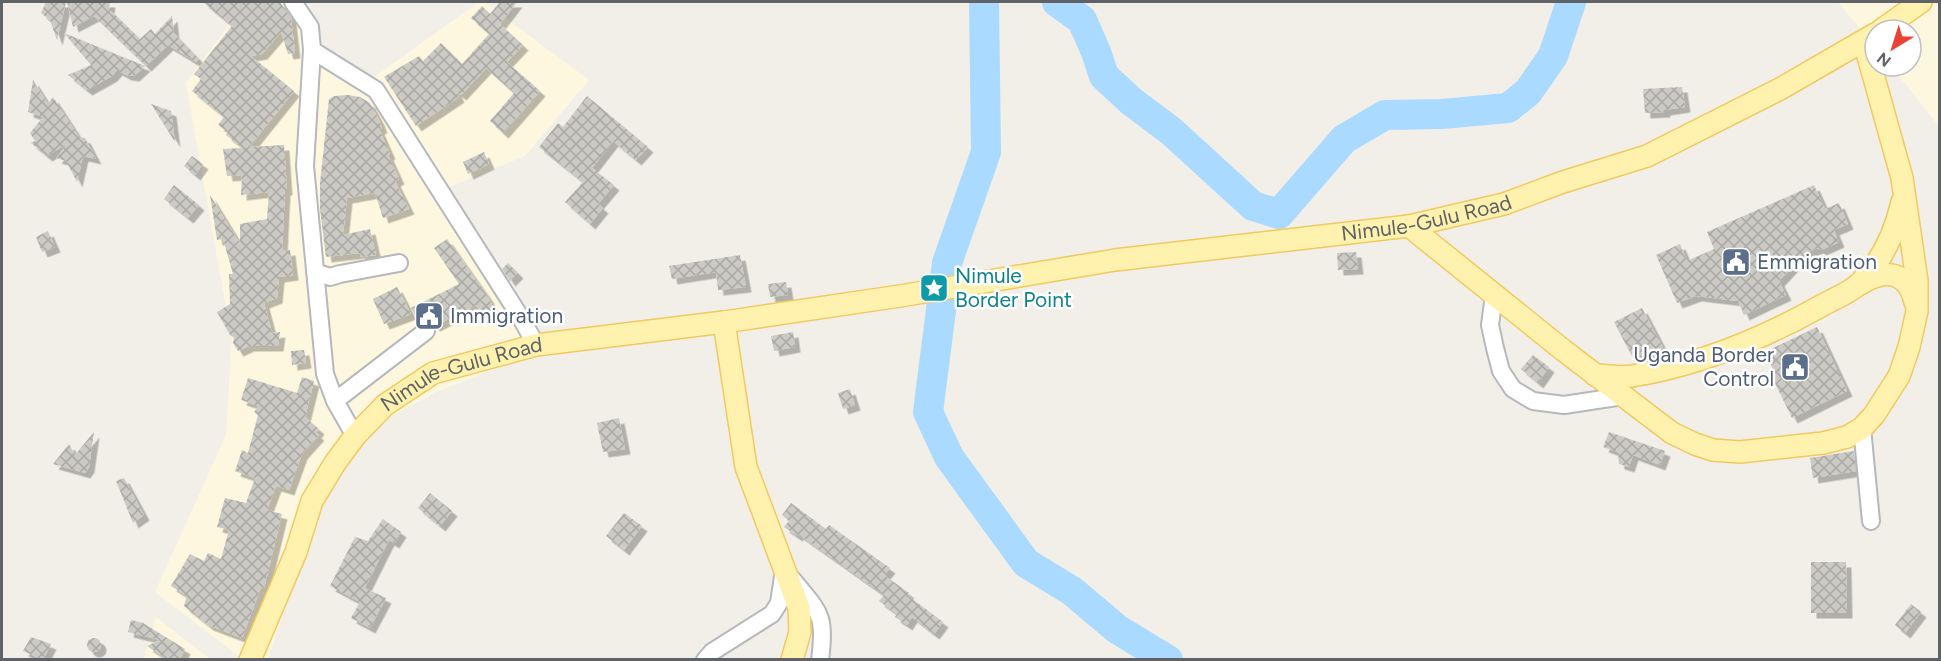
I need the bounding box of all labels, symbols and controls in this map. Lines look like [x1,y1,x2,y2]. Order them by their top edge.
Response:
north arrow [1863,18,1923,78]
text: N [1873,48,1895,71]
street label: Nimule-Gulu Road [1340,189,1515,246]
public building icon: Emmigration [1720,246,1752,278]
place label: Emmigration [1757,249,1877,274]
place label: Nimule Border Point [955,263,1072,312]
place icon: Nimule Border Point [918,272,950,304]
public building icon: Immigration [413,300,445,332]
place label: Immigration [450,303,563,328]
street label: Nimule-Gulu Road [376,331,544,416]
place label: Uganda Border Control [1633,342,1774,391]
public building icon: Uganda Border Control [1779,351,1811,383]

